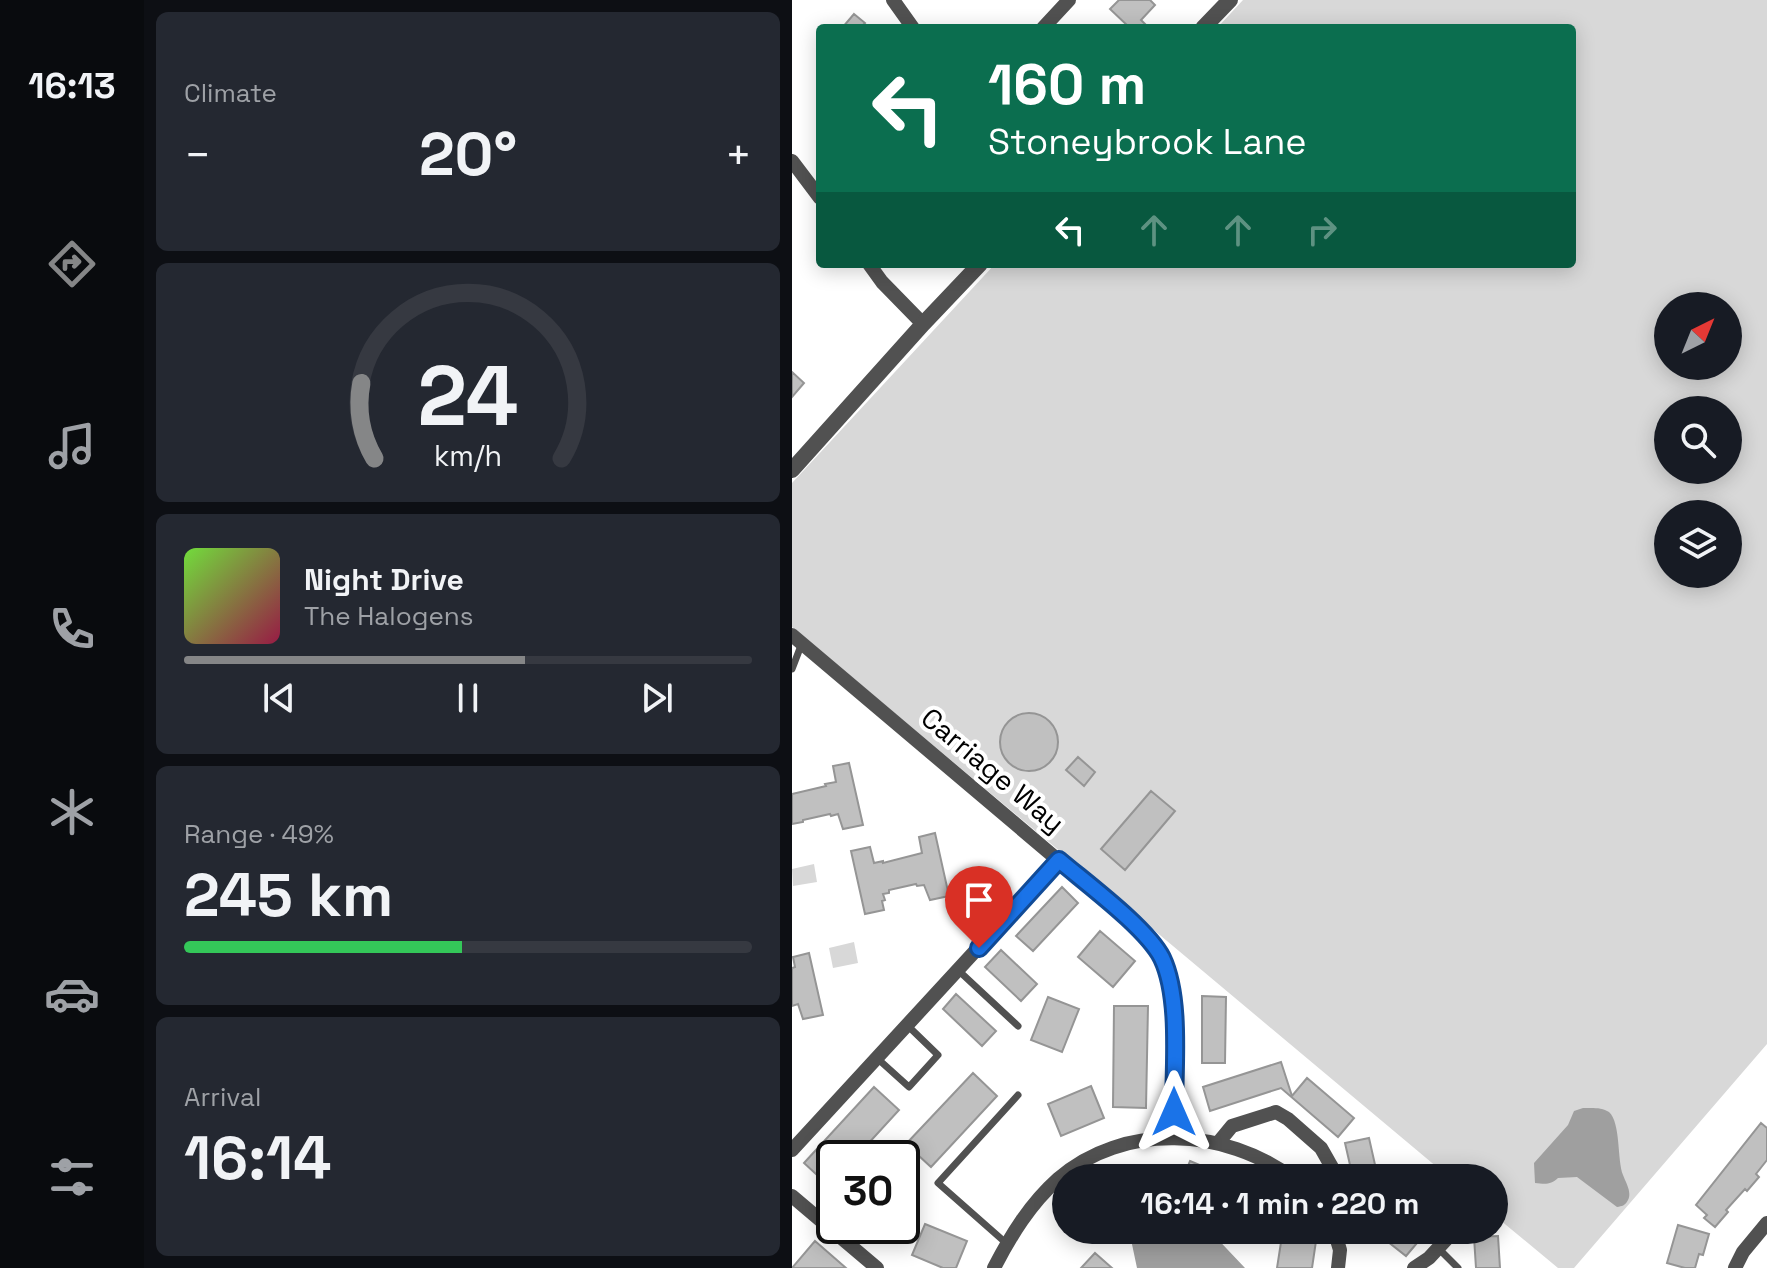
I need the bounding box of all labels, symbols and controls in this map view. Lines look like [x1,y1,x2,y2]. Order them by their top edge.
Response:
text: 160 m [988,49,1146,120]
icon: left [856,56,960,160]
text: 16:13 [28,63,116,109]
text: Climate [184,76,277,110]
text: 20° [419,116,517,193]
text: Stoneybrook Lane [988,119,1307,165]
text: − [184,127,211,183]
text: + [725,127,752,183]
icon: left [1048,208,1092,252]
icon: ahead [1132,208,1176,252]
icon: ahead [1216,208,1260,252]
icon: right [1300,208,1344,252]
icon: directions [44,236,100,292]
north arrow [1654,292,1742,380]
map controls [1654,292,1742,588]
text: 24 [418,342,518,448]
button: search [1654,396,1742,484]
icon: music [44,418,100,474]
text: km/h [434,438,502,474]
button: layers [1654,500,1742,588]
text: Night Drive [304,560,464,599]
text: The Halogens [304,599,473,633]
icon: phone [44,601,100,657]
icon: previous [257,676,301,720]
icon: pause [446,676,490,720]
icon: next [635,676,679,720]
street label: Carriage Way [914,700,1072,840]
icon: climate [44,784,100,840]
text: Range · 49% [184,817,334,851]
text: 245 km [184,857,393,934]
pin [945,866,1013,948]
icon: arrive [957,878,1001,922]
icon: car [44,966,100,1022]
position arrow [1132,1070,1216,1154]
text: Arrival [184,1080,261,1114]
text: 16:14 [184,1120,331,1197]
speed limit sign: 30 [816,1140,920,1244]
icon: filters [44,1149,100,1205]
text: 16:14 · 1 min · 220 m [1141,1184,1419,1223]

